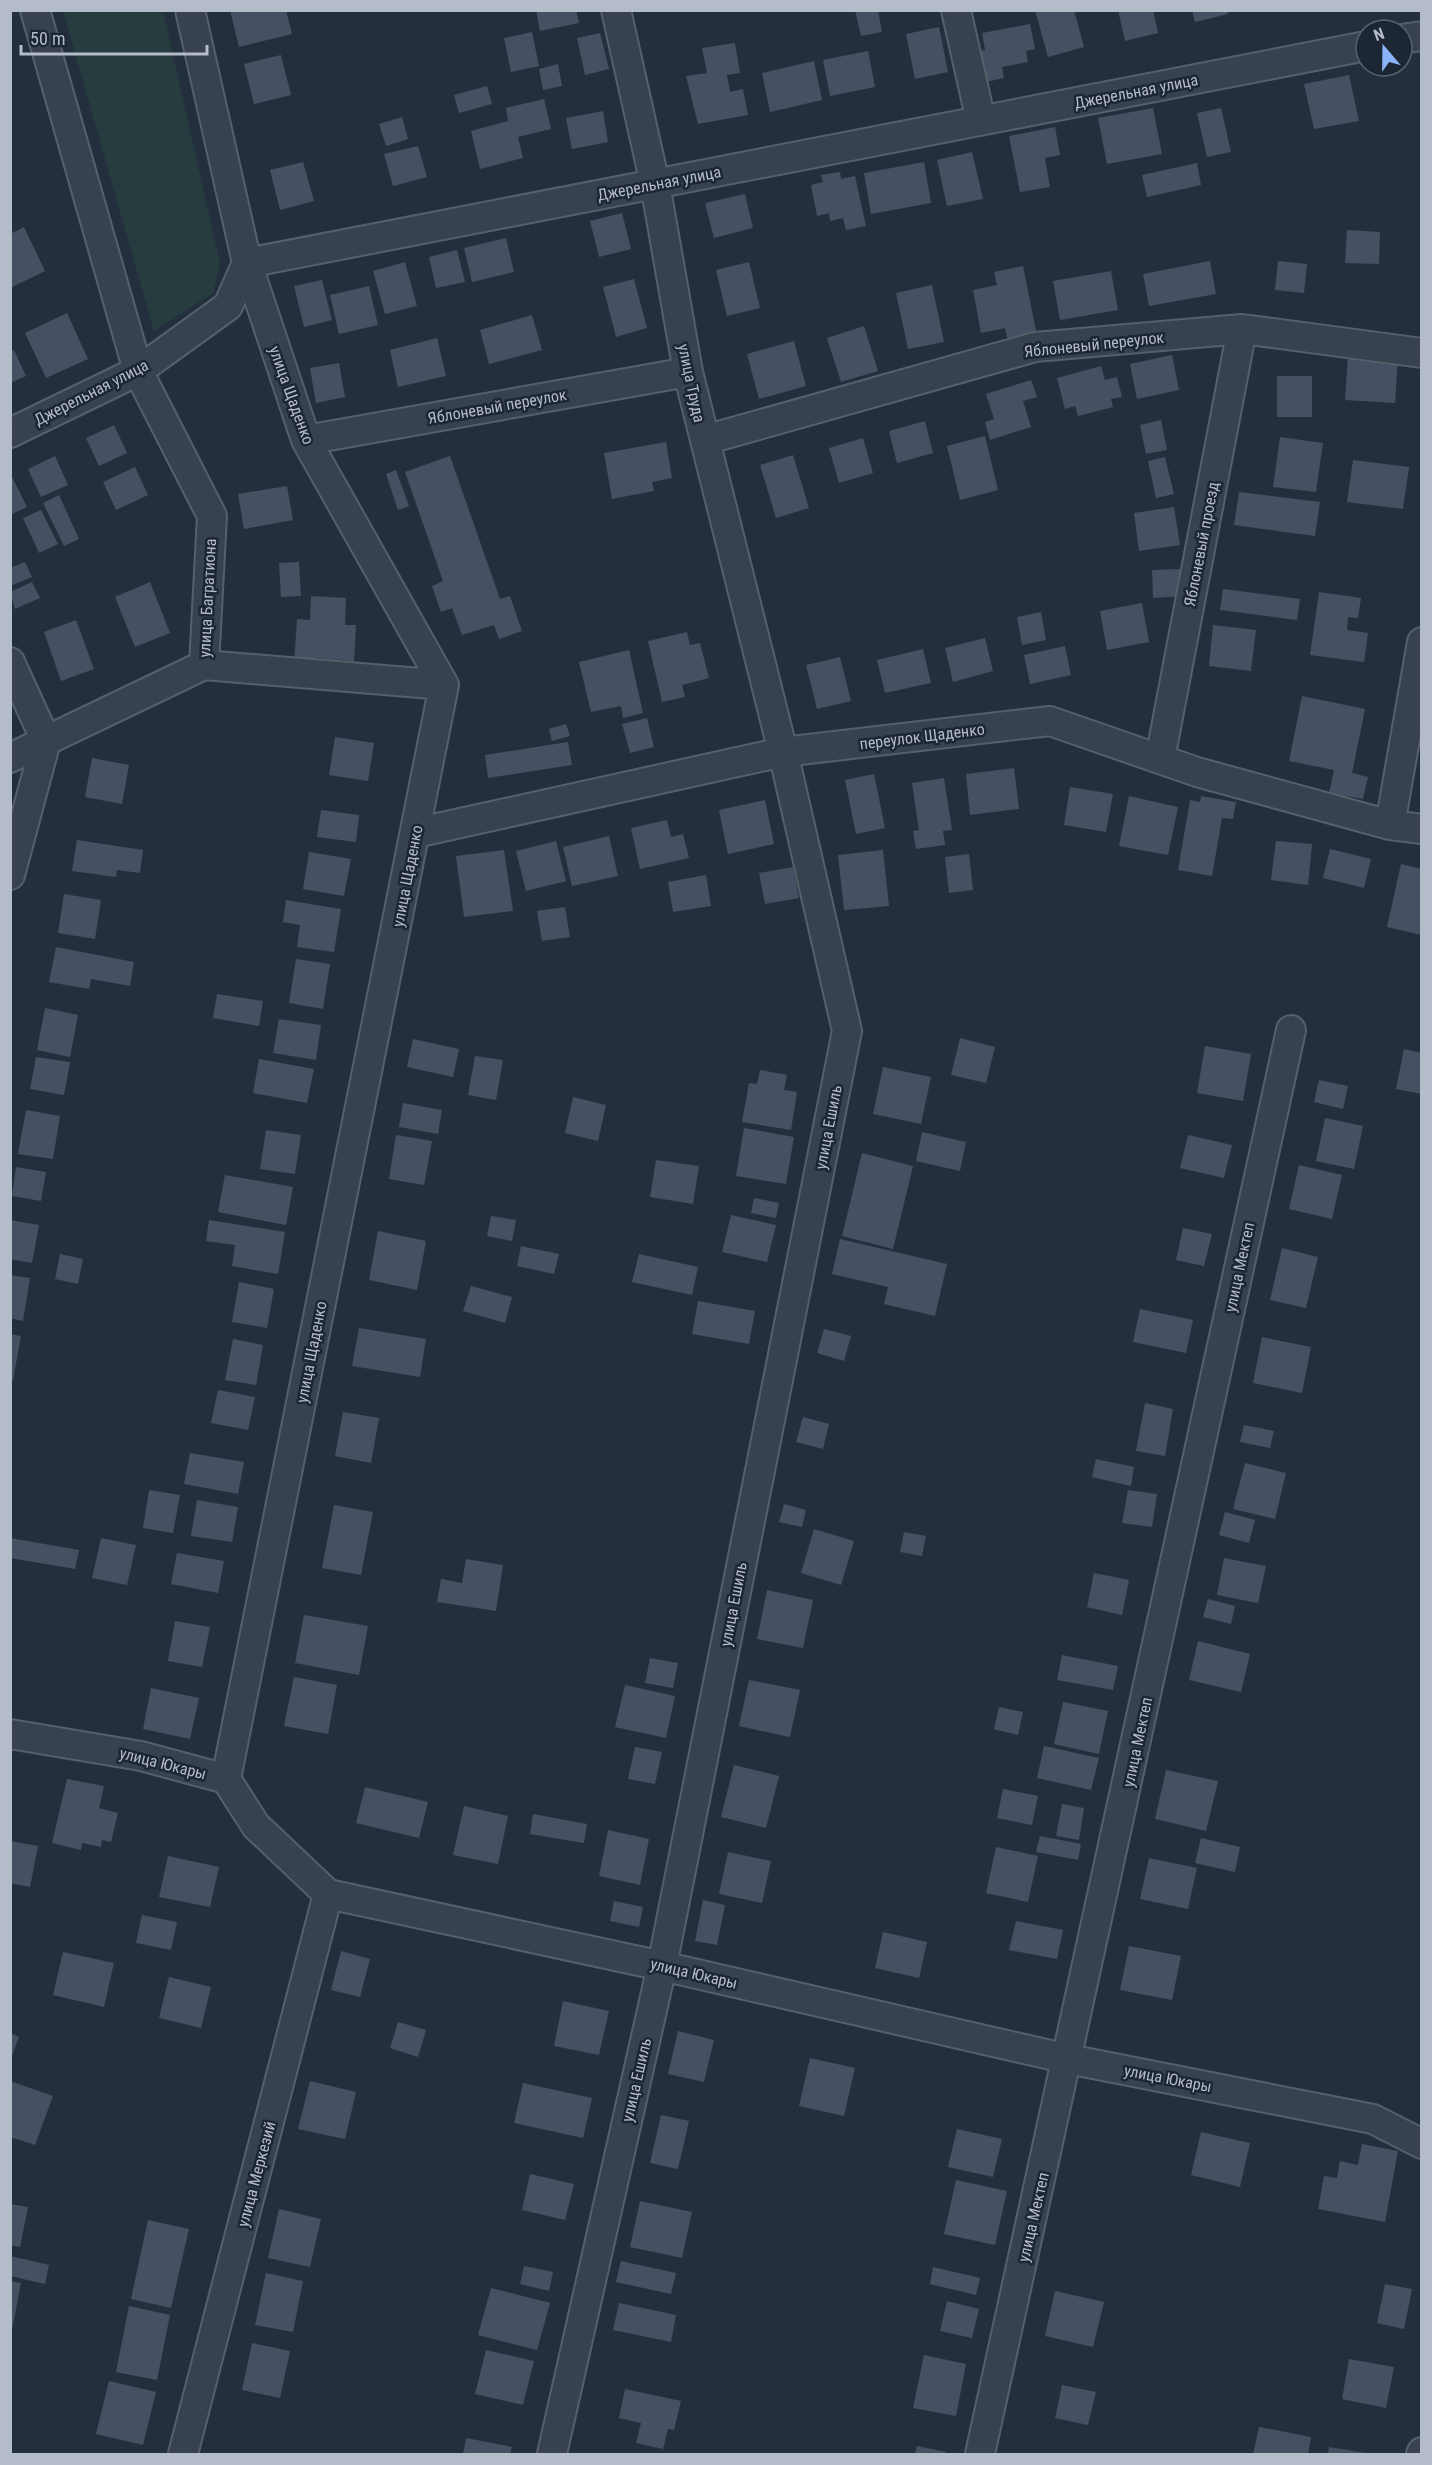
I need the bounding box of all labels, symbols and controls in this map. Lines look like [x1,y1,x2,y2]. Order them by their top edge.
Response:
scale bar [21,18,207,56]
north arrow [1354,18,1414,78]
text: N [1371,24,1387,45]
text: 50 m [30,28,65,49]
street label: Джерельная улица [1073,70,1200,113]
street label: Джерельная улица [596,162,723,205]
street label: Яблоневый переулок [1023,328,1165,361]
street label: улица Труда [674,342,709,424]
street label: улица Щаденко [265,343,318,447]
street label: Джерельная улица [31,355,152,429]
street label: Яблоневый переулок [426,385,568,428]
street label: Яблоневый проезд [1180,480,1223,608]
street label: улица Багратиона [195,538,220,658]
street label: переулок Щаденко [858,719,986,754]
street label: улица Щаденко [388,824,427,929]
street label: улица Ешиль [811,1083,846,1171]
street label: улица Мектеп [1221,1220,1258,1314]
street label: улица Щаденко [292,1300,331,1405]
street label: улица Ешиль [716,1560,751,1648]
street label: улица Мектеп [1119,1695,1156,1789]
street label: улица Юкары [118,1744,208,1783]
street label: улица Юкары [649,1954,739,1993]
street label: улица Ешиль [618,2036,655,2124]
street label: улица Юкары [1123,2061,1213,2096]
street label: улица Меркезий [233,2119,280,2229]
street label: улица Мектеп [1014,2170,1053,2264]

